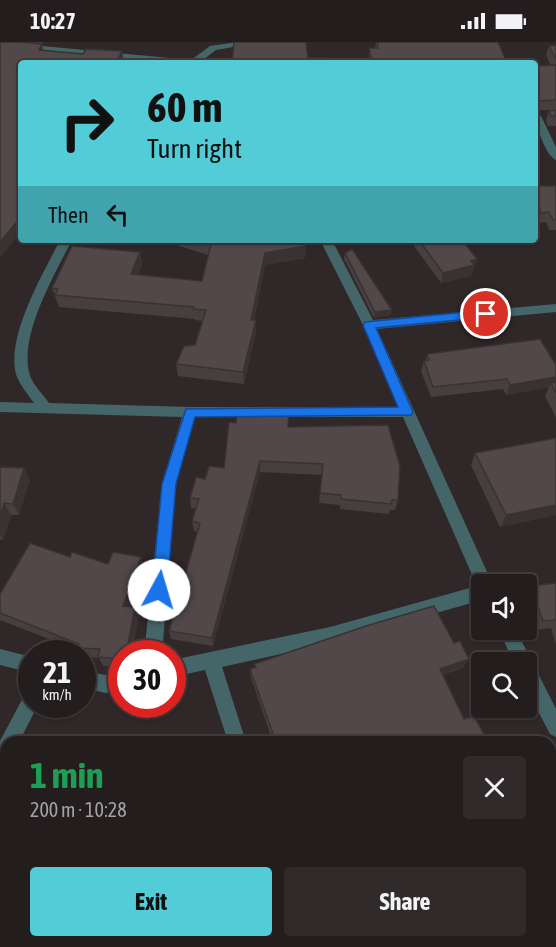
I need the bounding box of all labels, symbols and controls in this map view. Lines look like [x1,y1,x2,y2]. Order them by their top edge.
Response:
text: 10:27 [30,8,76,34]
text: 60 m [147,83,222,131]
icon: right [48,84,126,162]
text: Turn right [147,133,242,164]
icon: left [101,198,134,231]
text: Then [48,202,89,228]
pin [460,288,511,339]
icon: arrive [469,297,502,330]
position arrow [127,558,191,622]
map controls [471,574,537,718]
button: sound [471,574,537,640]
speed limit sign: 30 [108,640,186,718]
button: search [471,652,537,718]
text: 21 [43,655,71,689]
text: km/h [42,686,72,703]
text: 1 min [30,754,104,796]
button: close [463,756,526,819]
text: 200 m · 10:28 [30,798,127,821]
button: Exit [30,867,272,936]
button: Share [284,867,526,936]

